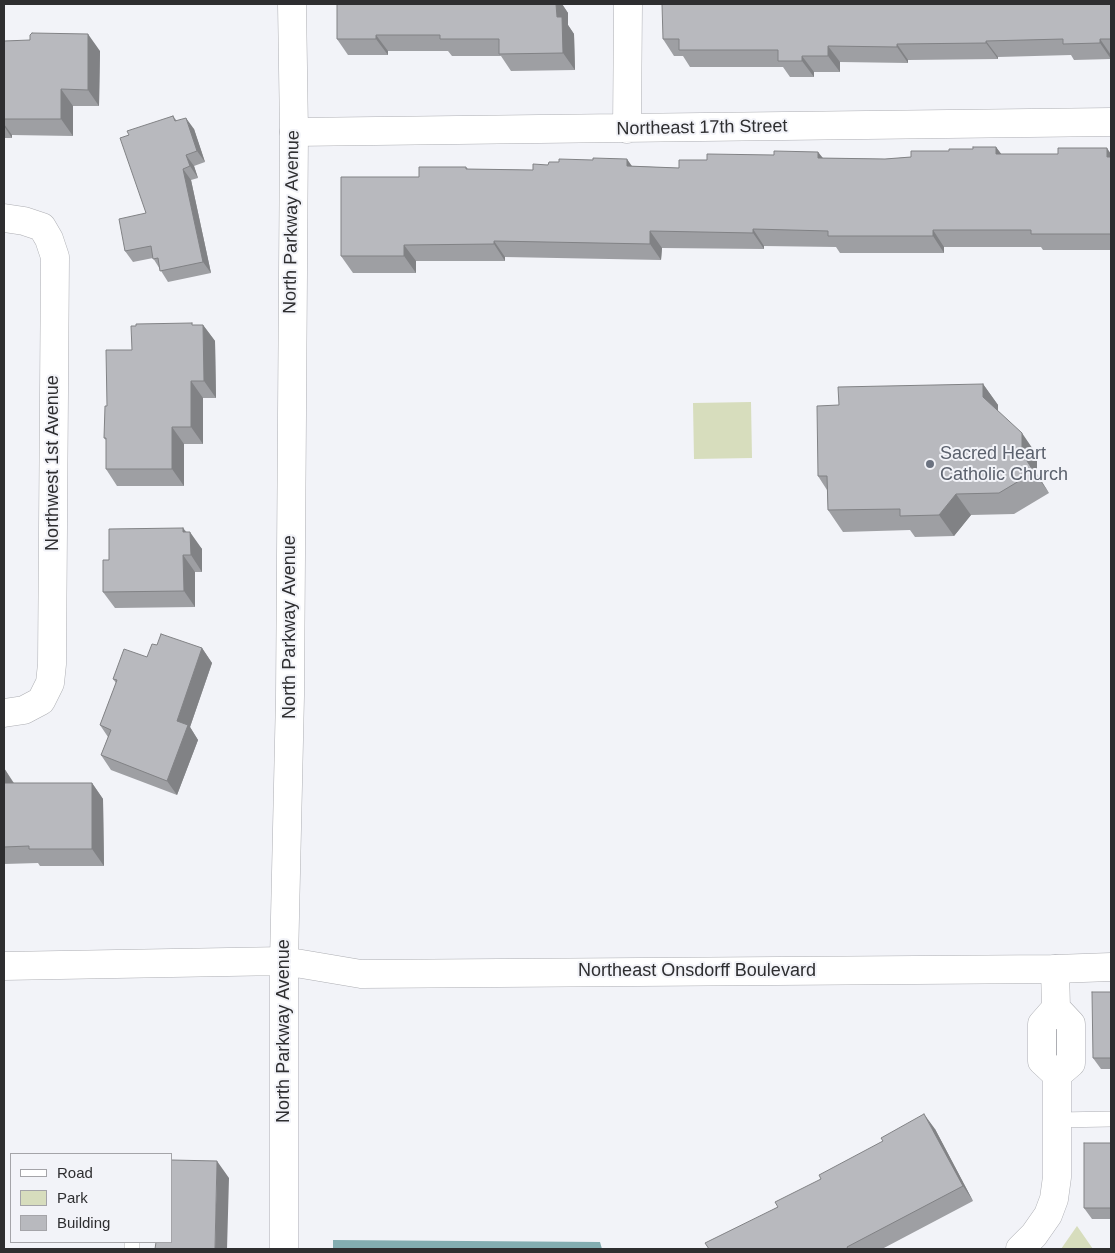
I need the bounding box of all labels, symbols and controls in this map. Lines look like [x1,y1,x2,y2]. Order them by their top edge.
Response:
street label: Northeast 17th Street [616,116,788,140]
street label: North Parkway Avenue [280,130,304,314]
street label: Northwest 1st Avenue [42,375,64,551]
place label: Sacred Heart Catholic Church [940,443,1068,486]
marker: Sacred Heart Catholic Church [924,458,936,470]
street label: North Parkway Avenue [279,535,301,719]
street label: North Parkway Avenue [273,939,295,1123]
street label: Northeast Onsdorff Boulevard [578,960,816,982]
legend [10,1153,172,1243]
text: Road [57,1164,93,1181]
text: Park [57,1189,88,1206]
text: Building [57,1214,110,1231]

